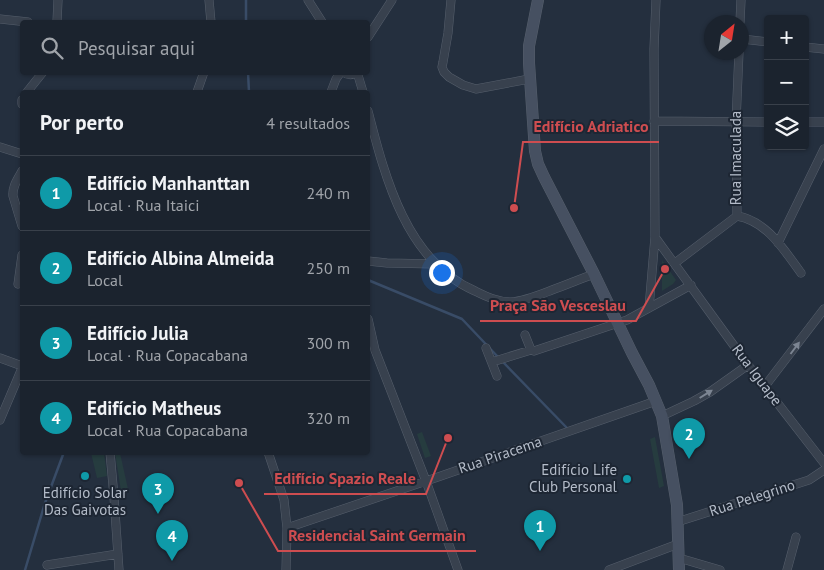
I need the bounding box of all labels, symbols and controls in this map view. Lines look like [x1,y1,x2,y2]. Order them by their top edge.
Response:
north arrow [704,15,749,60]
map controls [764,15,809,150]
button: + [764,15,809,60]
search box [20,20,370,75]
icon: search [38,34,66,62]
text: Pesquisar aqui [78,36,195,60]
button: − [764,60,809,105]
button: layers [764,105,809,150]
text: Por perto [40,109,124,136]
callout: Edifício Adriatico [523,111,659,142]
street label: Rua Imaculada [726,111,745,205]
text: 4 resultados [266,113,350,133]
text: Edifício Adriatico [533,116,649,136]
text: Edifício Manhanttan [87,171,250,195]
text: 1 [51,183,61,203]
text: 240 m [307,183,350,203]
text: Local · Rua Itaici [87,195,200,215]
text: Edifício Albina Almeida [87,246,274,270]
text: 2 [51,258,61,278]
text: 250 m [307,258,350,278]
your location [429,260,455,286]
text: Local [87,270,123,290]
callout: Praça São Vesceslau [480,290,636,321]
text: Praça São Vesceslau [490,295,626,315]
text: Edifício Julia [87,321,189,345]
text: 3 [51,333,61,353]
text: 300 m [307,333,350,353]
street label: Rua Iguape [728,340,787,409]
one-way arrow [789,342,800,355]
text: Local · Rua Copacabana [87,345,248,365]
one-way arrow [699,390,712,399]
text: Edifício Matheus [87,396,221,420]
text: 4 [51,408,61,428]
text: 320 m [307,408,350,428]
pin: 2 [673,418,705,459]
text: Local · Rua Copacabana [87,420,248,440]
street label: Rua Piracema [456,431,544,478]
place label: Edifício Life Club Personal [529,460,618,496]
callout: Edifício Spazio Reale [264,463,426,494]
text: Edifício Spazio Reale [274,468,416,488]
marker: Edifício Solar Das Gaivotas [79,470,91,482]
pin: 3 [142,473,174,514]
marker: Edifício Life Club Personal [621,473,633,485]
street label: Rua Pelegrino [707,475,797,520]
place label: Edifício Solar Das Gaivotas [43,483,127,519]
pin: 1 [524,510,556,551]
pin: 4 [156,520,188,561]
callout: Residencial Saint Germain [278,520,476,551]
text: Residencial Saint Germain [288,525,466,545]

